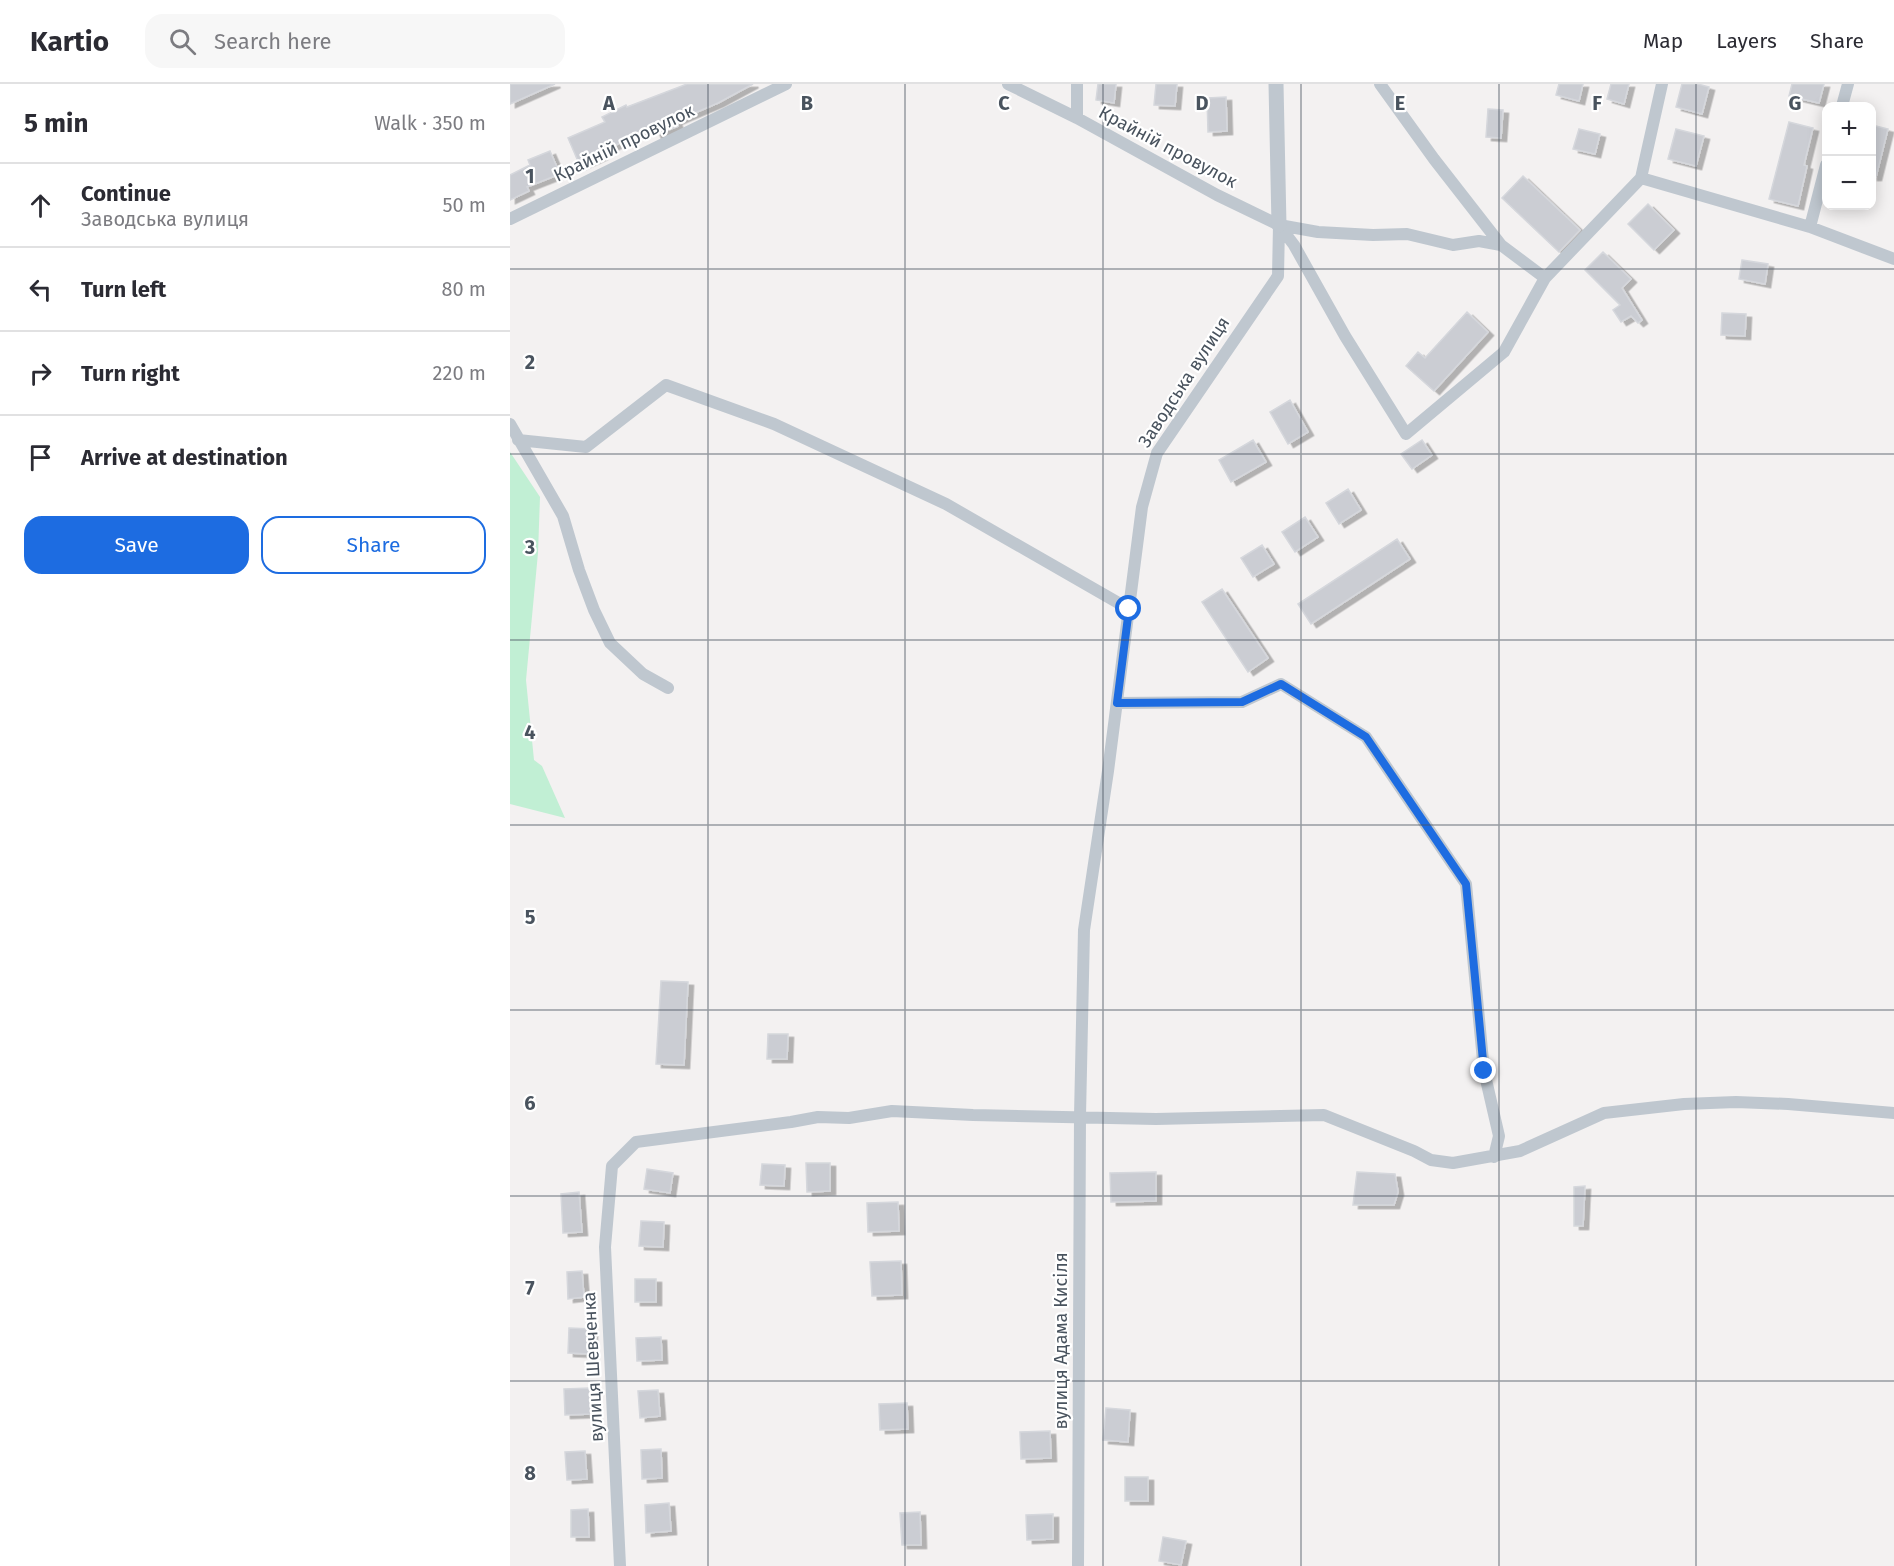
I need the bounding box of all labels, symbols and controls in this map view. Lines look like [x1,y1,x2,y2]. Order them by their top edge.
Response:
search box [145,14,565,68]
text: Kartio [30,25,109,58]
icon: search [166,25,199,58]
text: Search here [214,28,332,55]
text: Map [1643,28,1683,54]
text: Layers [1716,28,1777,54]
text: Share [1810,28,1864,54]
text: A [602,91,616,115]
text: B [801,91,813,115]
text: C [998,91,1010,115]
text: D [1195,91,1209,115]
text: E [1395,91,1405,115]
text: F [1592,91,1602,115]
text: G [1789,91,1801,115]
street label: Крайній провулок [550,99,698,187]
street label: Крайній провулок [1095,101,1242,193]
map controls [1822,102,1876,210]
button: + [1822,102,1876,156]
text: 5 min [24,108,88,139]
text: Walk · 350 m [374,111,486,135]
button: − [1822,156,1876,210]
text: 1 [525,164,535,188]
text: Continue [81,180,171,207]
icon: ahead [24,189,57,222]
text: 50 m [442,193,486,217]
text: Заводська вулиця [81,207,249,231]
icon: left [24,273,57,306]
text: Turn left [81,276,166,303]
text: 80 m [441,277,486,301]
street label: Заводська вулиця [1134,313,1234,451]
text: 2 [525,350,535,374]
icon: right [24,357,57,390]
text: Turn right [81,360,180,387]
text: 220 m [433,361,486,385]
icon: arrive [24,441,57,474]
text: Arrive at destination [81,444,288,471]
button: Save [24,516,249,574]
button: Share [261,516,486,574]
text: 3 [524,535,535,559]
route start [1115,595,1141,621]
text: 4 [524,720,536,744]
text: 5 [525,905,536,929]
route end [1470,1057,1496,1083]
text: 6 [524,1091,536,1115]
street label: вулиця Адама Кисіля [1050,1252,1072,1430]
text: 7 [525,1276,535,1300]
street label: вулиця Шевченка [578,1291,608,1443]
text: 8 [524,1461,536,1485]

